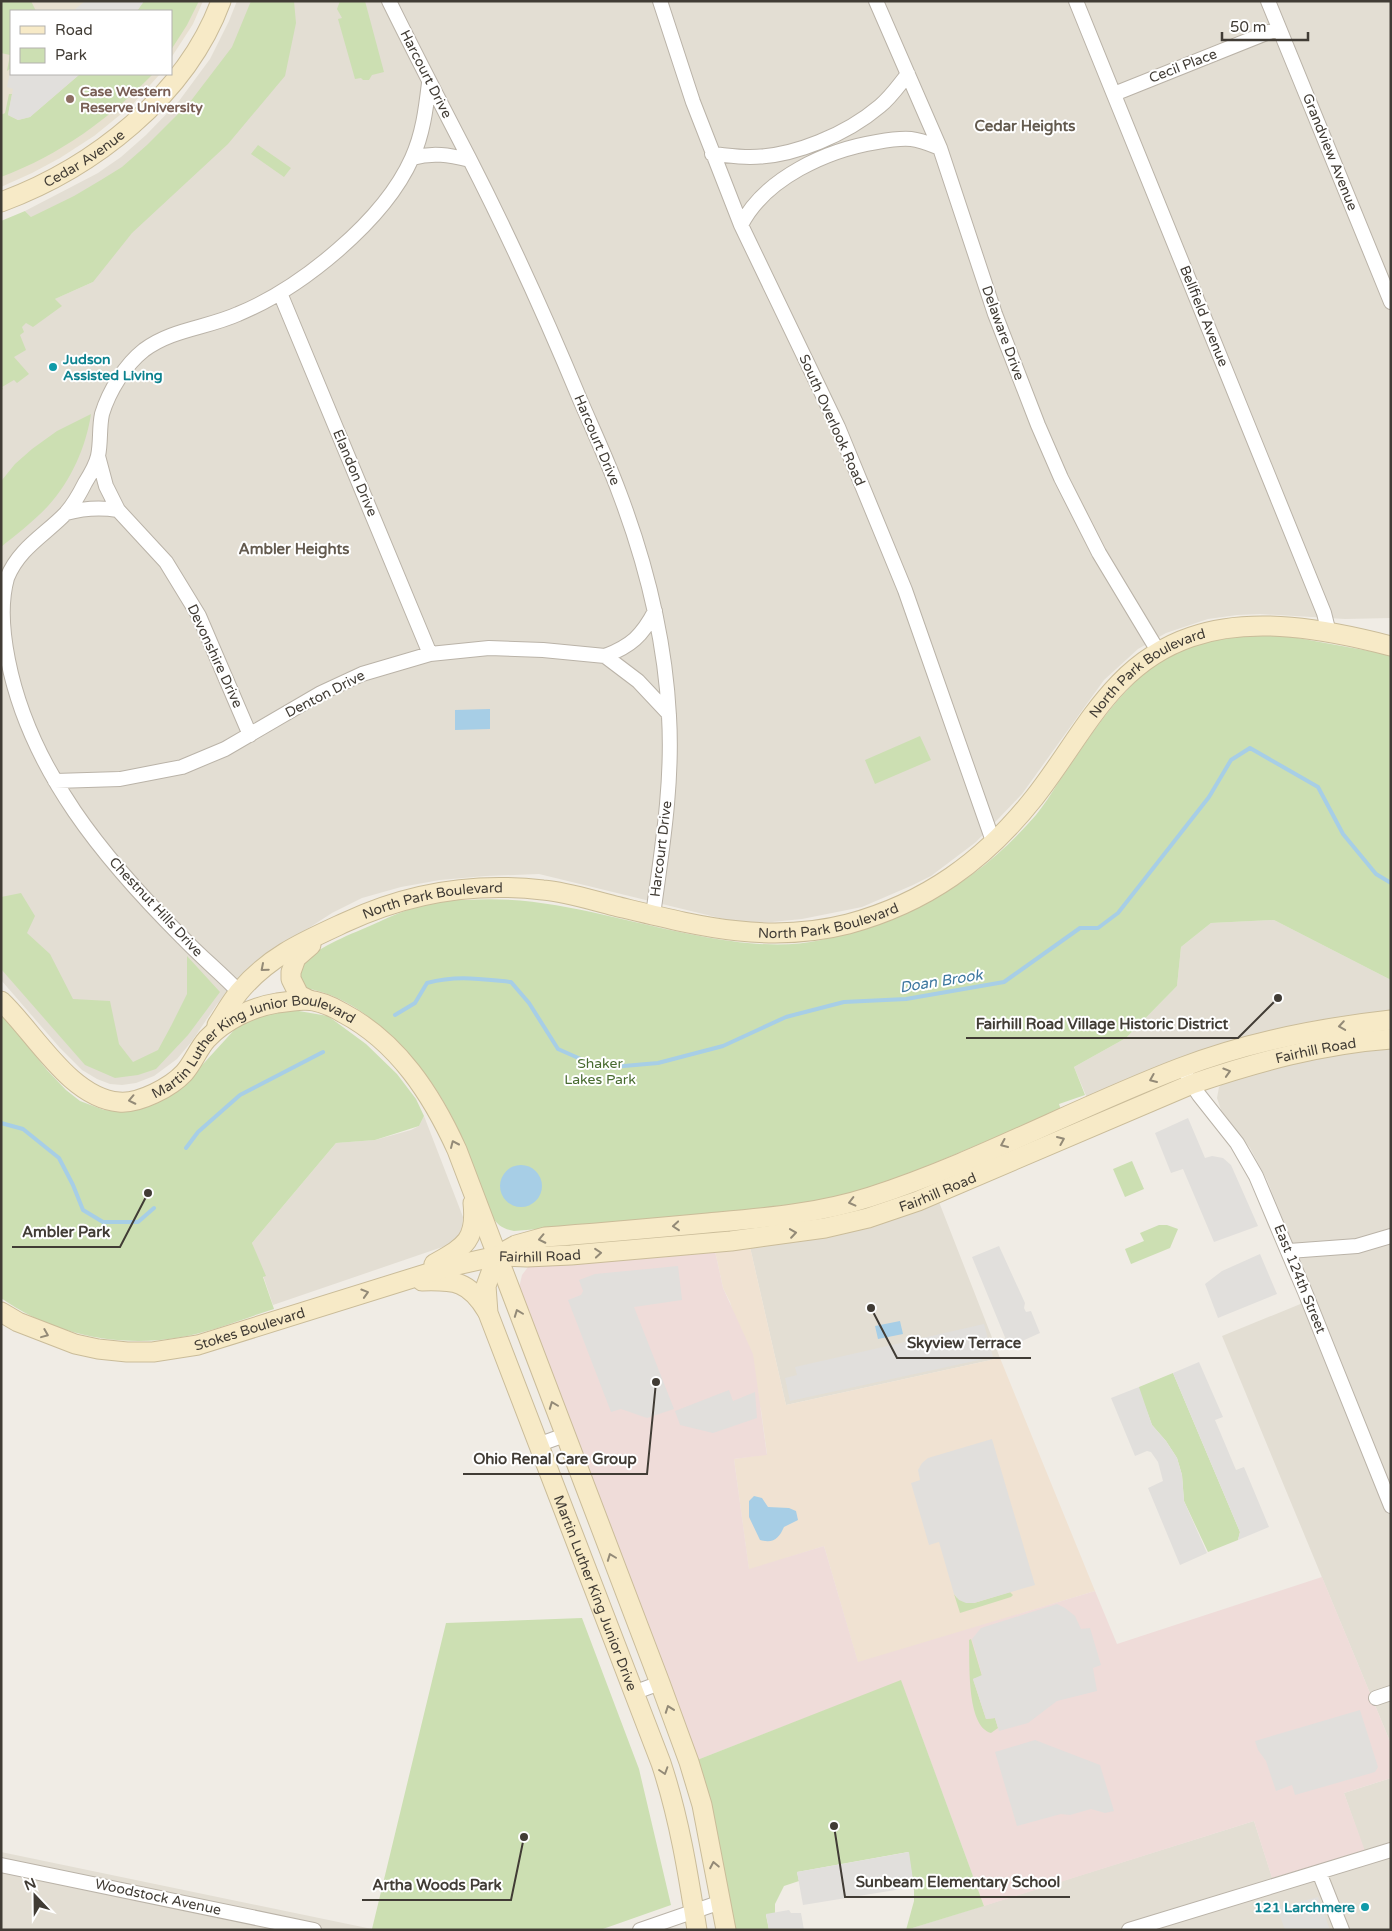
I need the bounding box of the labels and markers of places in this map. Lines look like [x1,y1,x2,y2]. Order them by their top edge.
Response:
place label: Case Western Reserve University [80,83,203,116]
marker: Case Western Reserve University [64,93,76,105]
place label: Judson Assisted Living [62,351,163,384]
marker: Judson Assisted Living [47,361,59,373]
callout: Fairhill Road Village Historic District [966,1008,1238,1038]
callout: Ambler Park [12,1217,120,1247]
callout: Skyview Terrace [897,1328,1031,1358]
callout: Ohio Renal Care Group [463,1444,647,1474]
callout: Sunbeam Elementary School [845,1867,1070,1897]
callout: Artha Woods Park [362,1870,511,1900]
place label: 121 Larchmere [1254,1899,1355,1916]
marker: 121 Larchmere [1359,1901,1371,1913]

